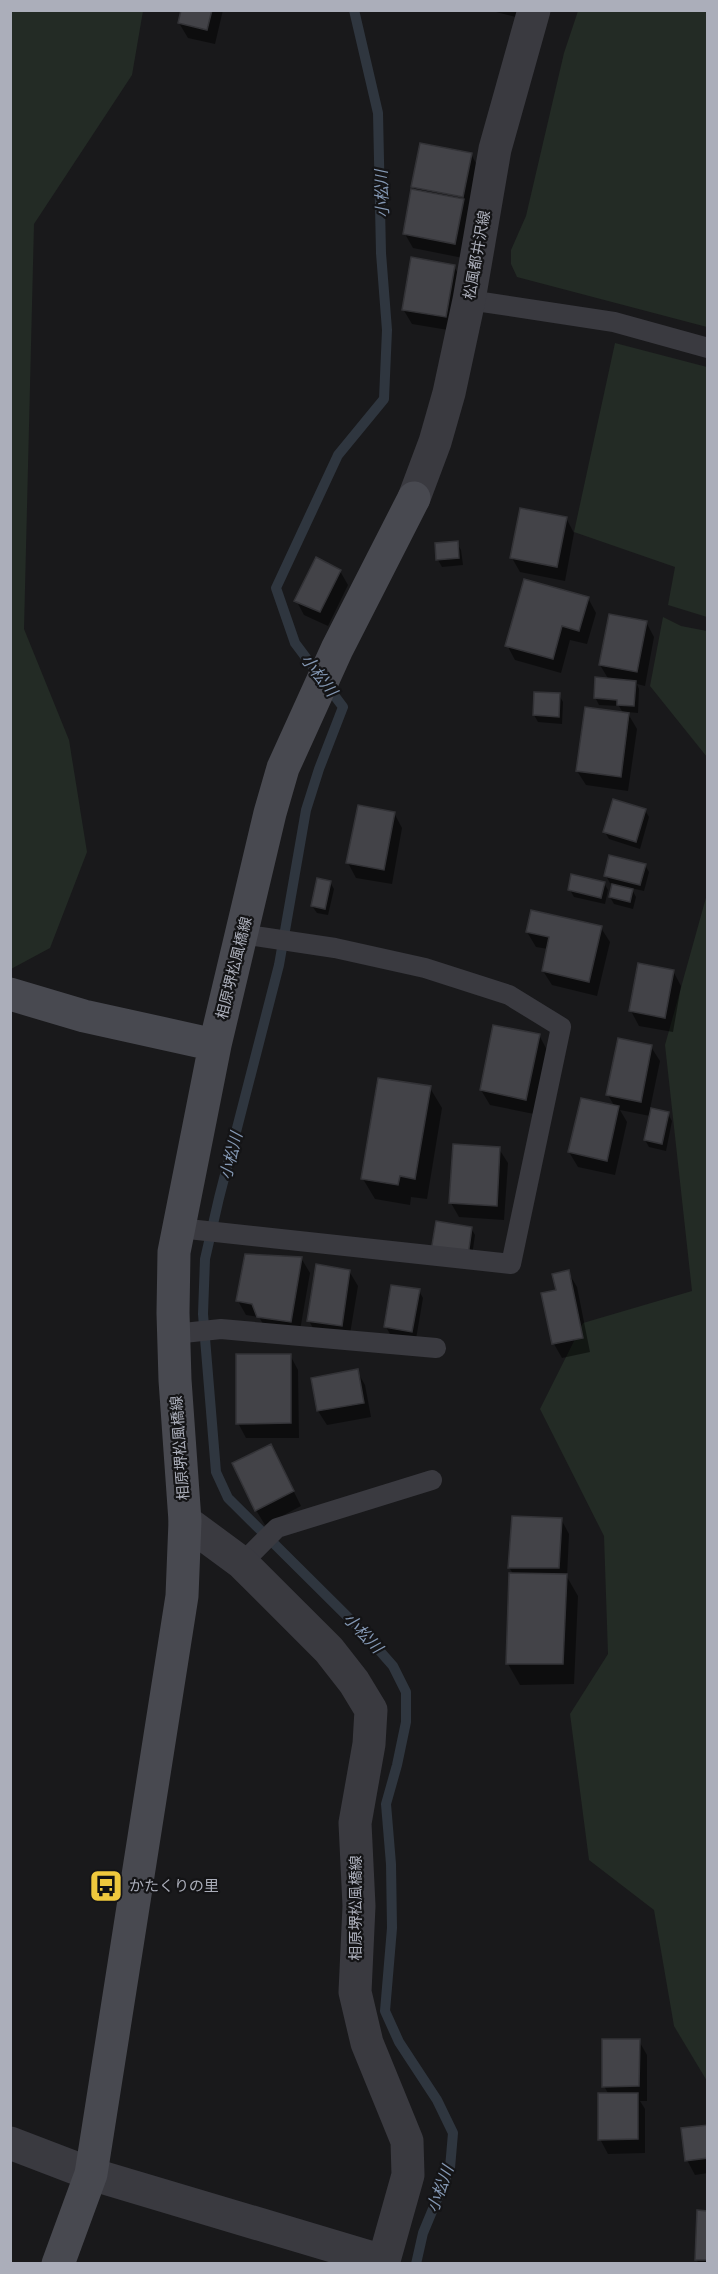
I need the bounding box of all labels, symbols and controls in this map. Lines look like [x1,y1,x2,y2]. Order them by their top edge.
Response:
water label: 小松川 [372,168,392,218]
street label: 松風都井沢線 [460,209,494,301]
water label: 小松川 [297,650,342,701]
street label: 相原堺松風橋線 [213,915,255,1021]
water label: 小松川 [216,1128,247,1182]
street label: 相原堺松風橋線 [167,1395,193,1501]
water label: 小松川 [340,1609,388,1658]
street label: 相原堺松風橋線 [347,1855,365,1961]
bus stop icon: かたくりの里 [88,1868,124,1904]
place label: かたくりの里 [129,1877,219,1895]
water label: 小松川 [423,2161,458,2215]

